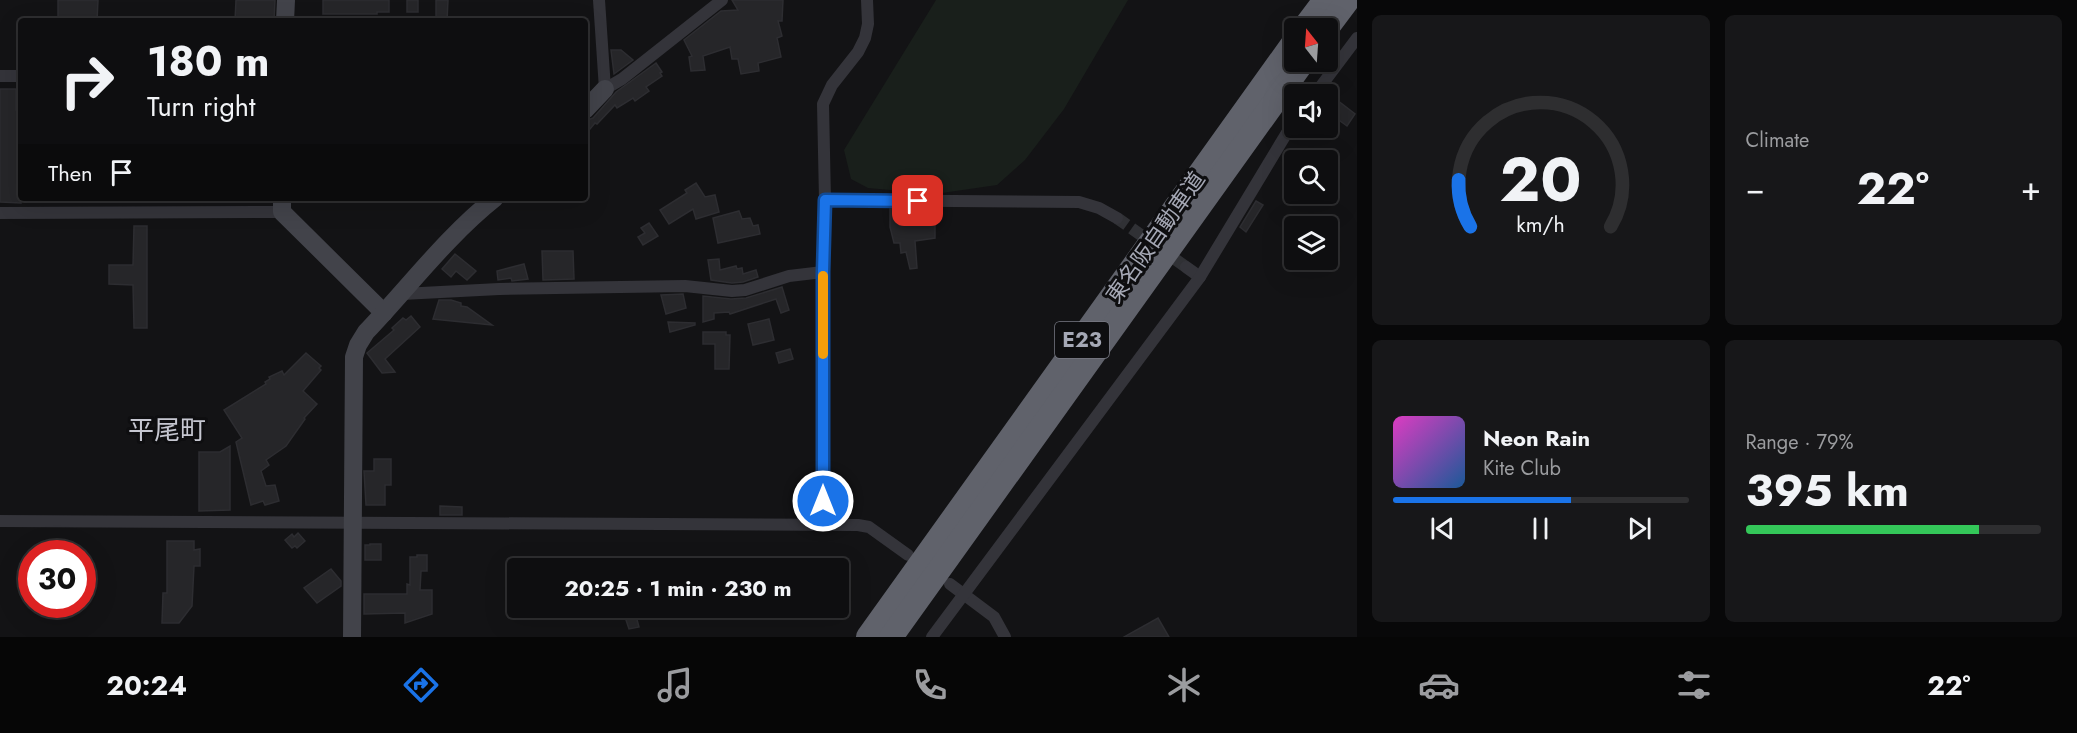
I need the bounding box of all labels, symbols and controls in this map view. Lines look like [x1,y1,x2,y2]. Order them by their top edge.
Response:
north arrow [1284,18,1338,72]
map controls [1284,18,1338,270]
text: 180 m [147,31,270,92]
icon: right [48,42,126,120]
button: sound [1284,84,1338,138]
text: Turn right [147,87,255,126]
text: Climate [1746,126,1809,155]
text: 20 [1500,134,1582,224]
button: search [1284,150,1338,204]
icon: arrive [105,156,138,189]
text: 22° [1857,156,1929,221]
text: Then [48,157,93,189]
street label: 東名阪自動車道 [1098,165,1212,309]
text: − [1746,165,1765,212]
text: + [2021,165,2041,212]
pin [892,175,943,226]
icon: arrive [901,184,934,217]
text: km/h [1517,209,1565,240]
button: layers [1284,216,1338,270]
road number: E23 [1055,322,1109,358]
district label: 平尾町 [128,411,206,449]
text: Neon Rain [1483,422,1590,454]
text: Range · 79% [1746,428,1854,457]
text: Kite Club [1483,454,1561,483]
text: 395 km [1746,458,1909,523]
position arrow [791,469,855,533]
icon: previous [1426,512,1459,545]
icon: pause [1524,512,1557,545]
icon: next [1623,512,1656,545]
speed limit sign: 30 [18,540,96,618]
text: 20:25 · 1 min · 230 m [564,572,792,604]
icon: directions [400,664,442,706]
icon: music [654,664,696,706]
icon: phone [909,664,951,706]
icon: climate [1163,664,1205,706]
icon: car [1418,664,1460,706]
icon: filters [1673,664,1715,706]
text: 20:24 [106,666,187,705]
text: 22° [1927,666,1971,705]

